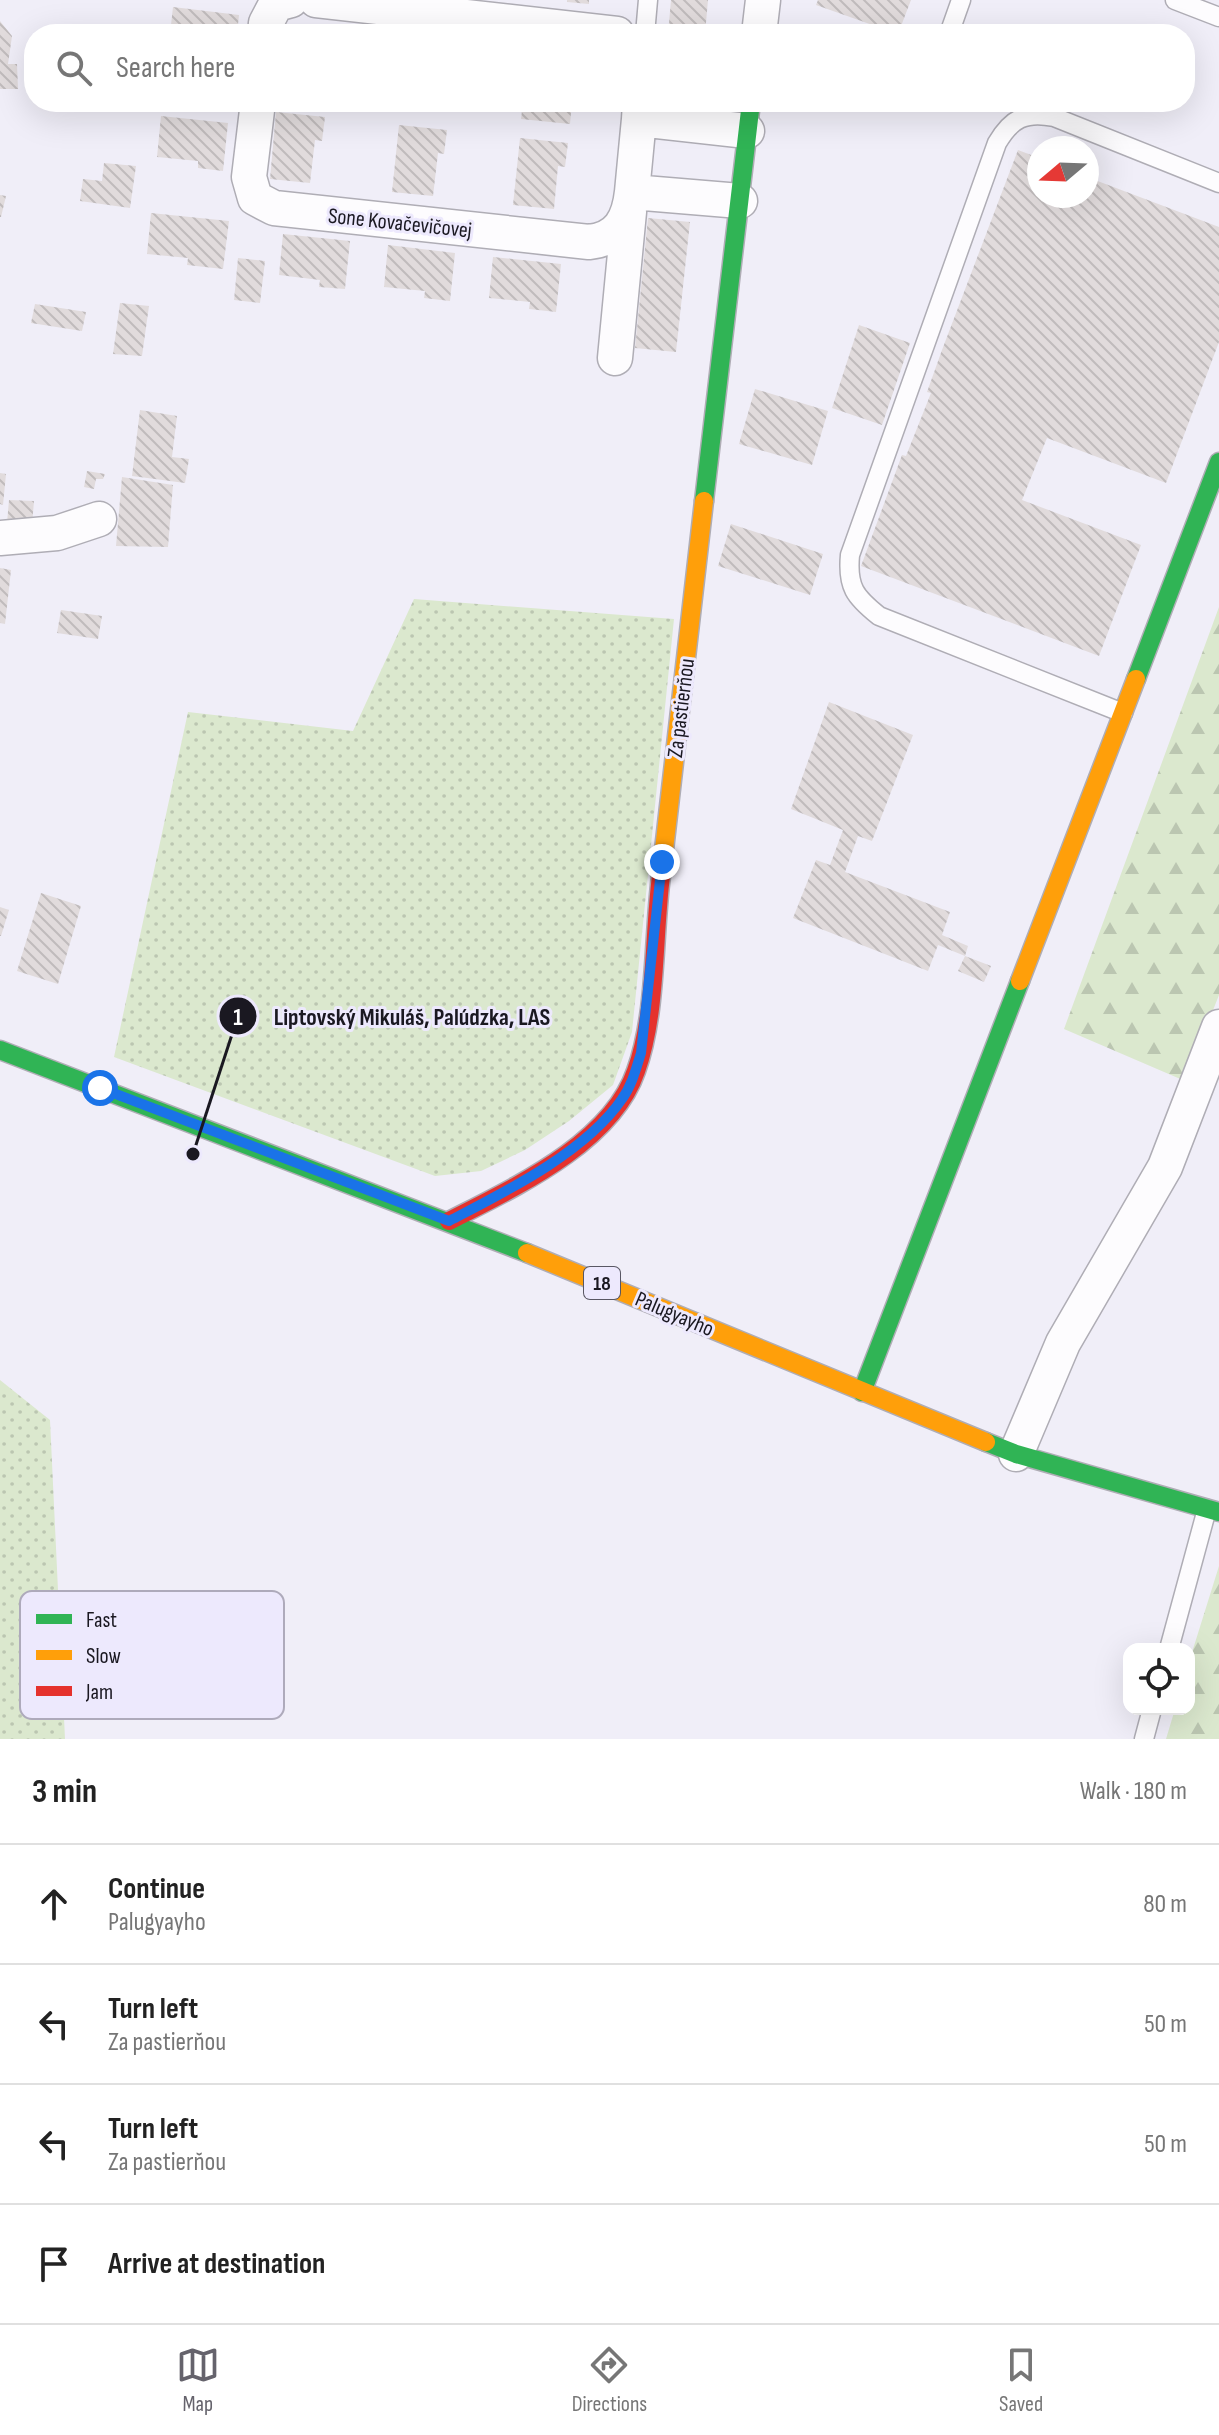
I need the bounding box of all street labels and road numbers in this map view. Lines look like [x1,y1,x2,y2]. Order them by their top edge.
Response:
street label: Sone Kovačevičovej [327,203,473,244]
street label: Za pastierňou [662,657,701,759]
road number: 18 [584,1267,620,1299]
street label: Palugyayho [631,1286,718,1343]

